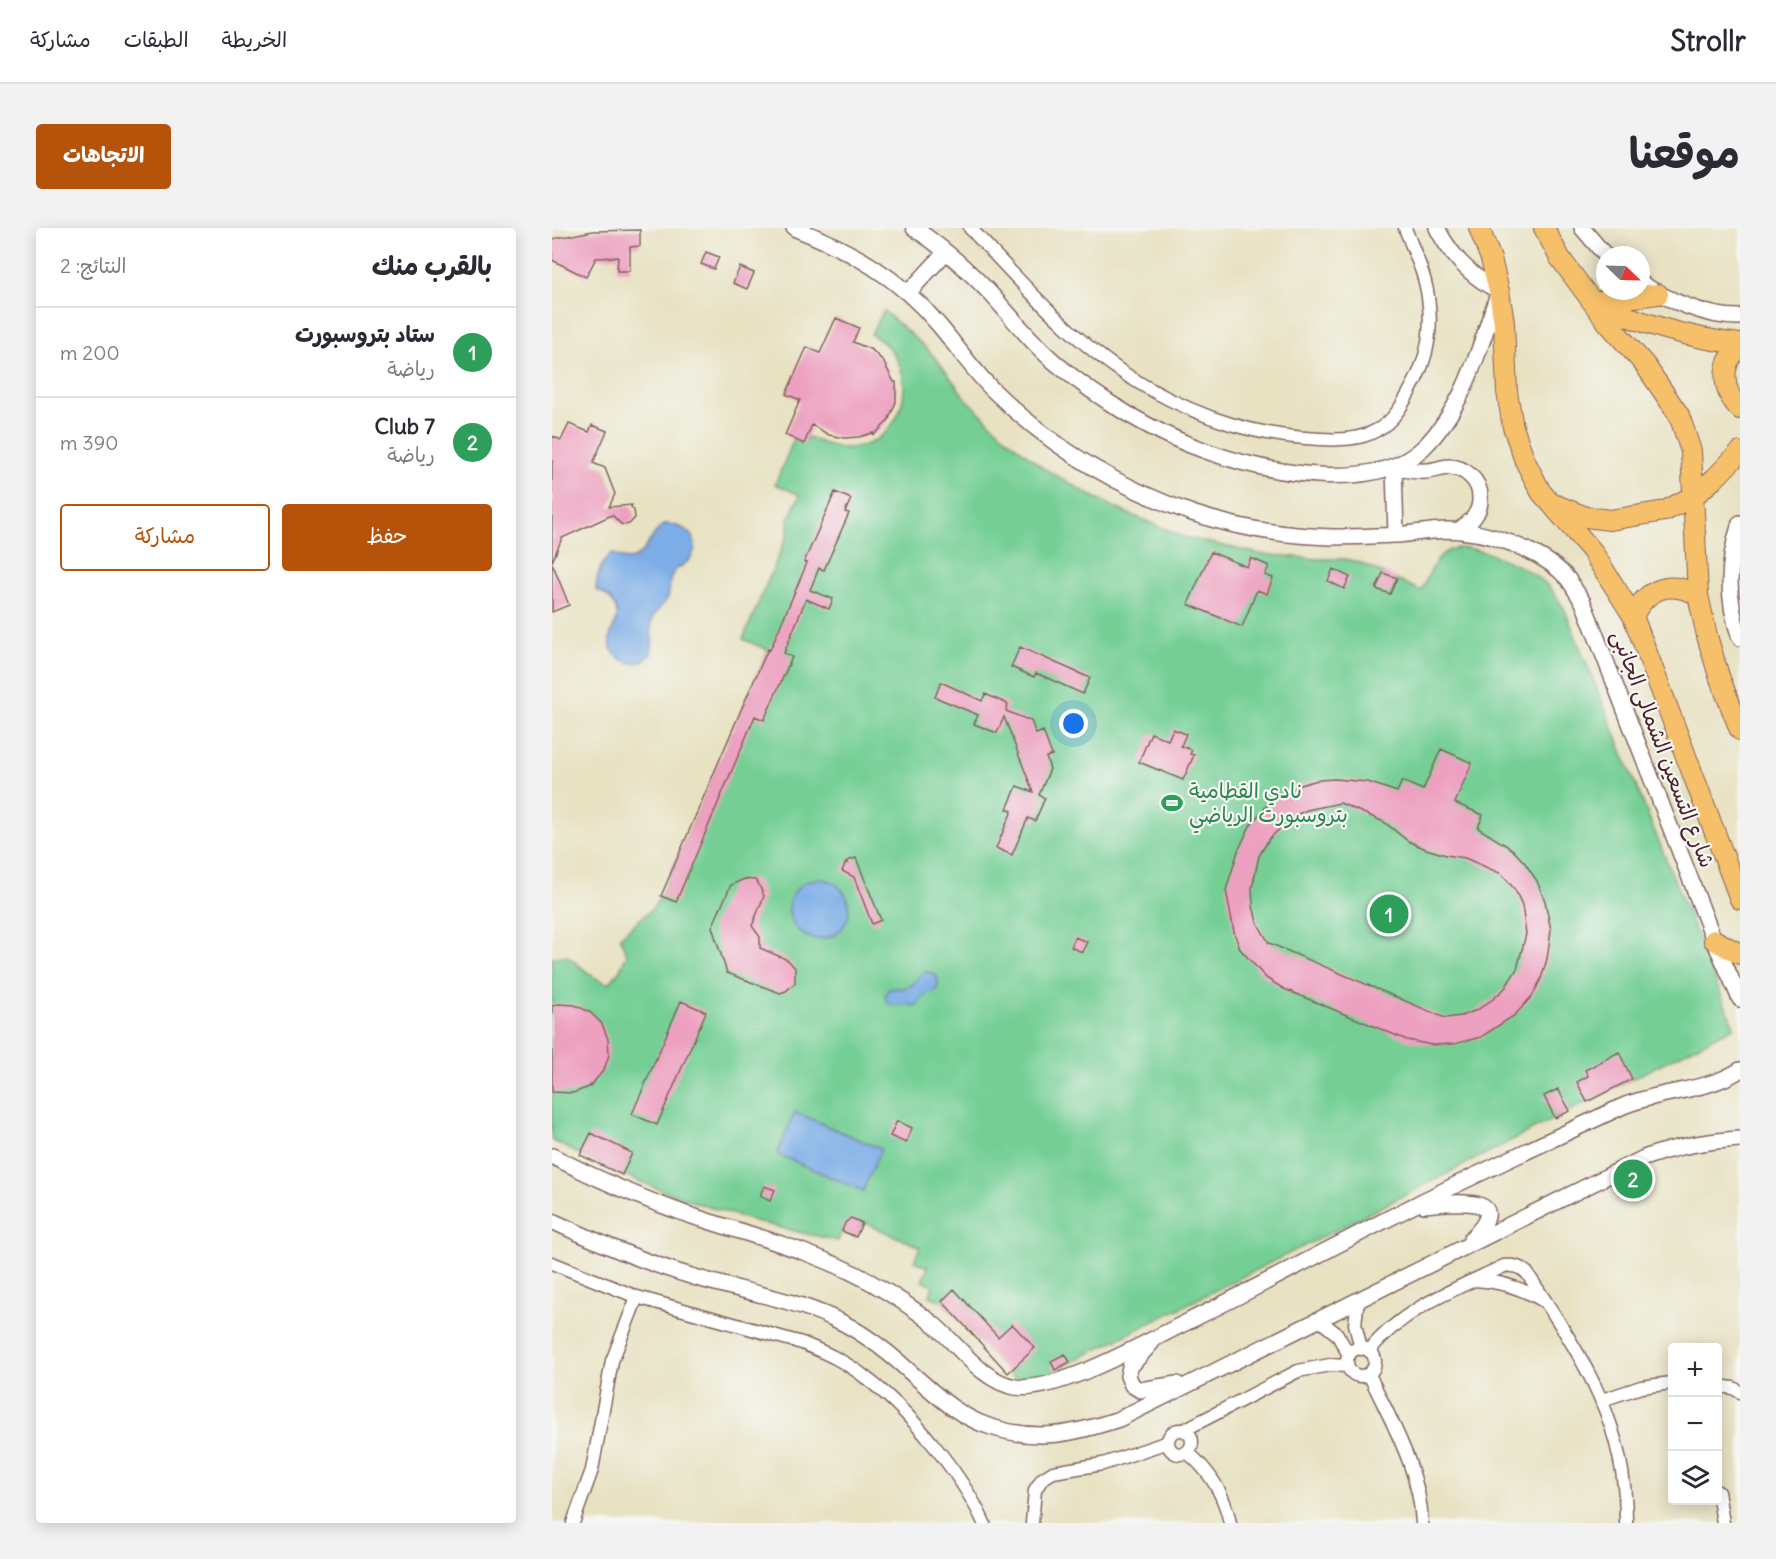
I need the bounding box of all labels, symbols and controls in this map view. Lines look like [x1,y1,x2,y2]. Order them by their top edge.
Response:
text: Strollr [1671,23,1746,59]
text: مشاركة [30,26,91,53]
text: الطبقات [124,26,189,53]
text: الخريطة [222,26,287,53]
button: الاتجاهات [36,124,171,189]
text: موقعنا [1629,127,1740,179]
north arrow [1596,246,1650,300]
text: بالقرب منك [372,249,492,282]
text: النتائج: 2 [60,253,126,278]
text: ستاد بتروسبورت [295,320,435,348]
text: 200 m [60,340,120,365]
text: 1 [469,340,476,365]
text: رياضة [387,356,435,381]
text: Club 7 [375,412,435,440]
text: 390 m [60,430,118,455]
text: 2 [467,430,478,455]
text: رياضة [387,442,435,467]
button: مشاركة [60,504,270,571]
button: حفظ [282,504,492,571]
street label: شارع التسعين الشمالى الجانبى [1604,626,1721,872]
your location [1059,709,1088,738]
place label: نادي القطامية بتروسبورت الرياضي [1189,777,1348,834]
sports icon: نادي القطامية بتروسبورت الرياضي [1160,791,1184,815]
pin: 1 [1370,892,1408,936]
pin: 2 [1614,1156,1652,1202]
map controls [1668,1343,1722,1505]
button: + [1668,1343,1722,1397]
button: − [1668,1397,1722,1451]
button: layers [1668,1451,1722,1505]

